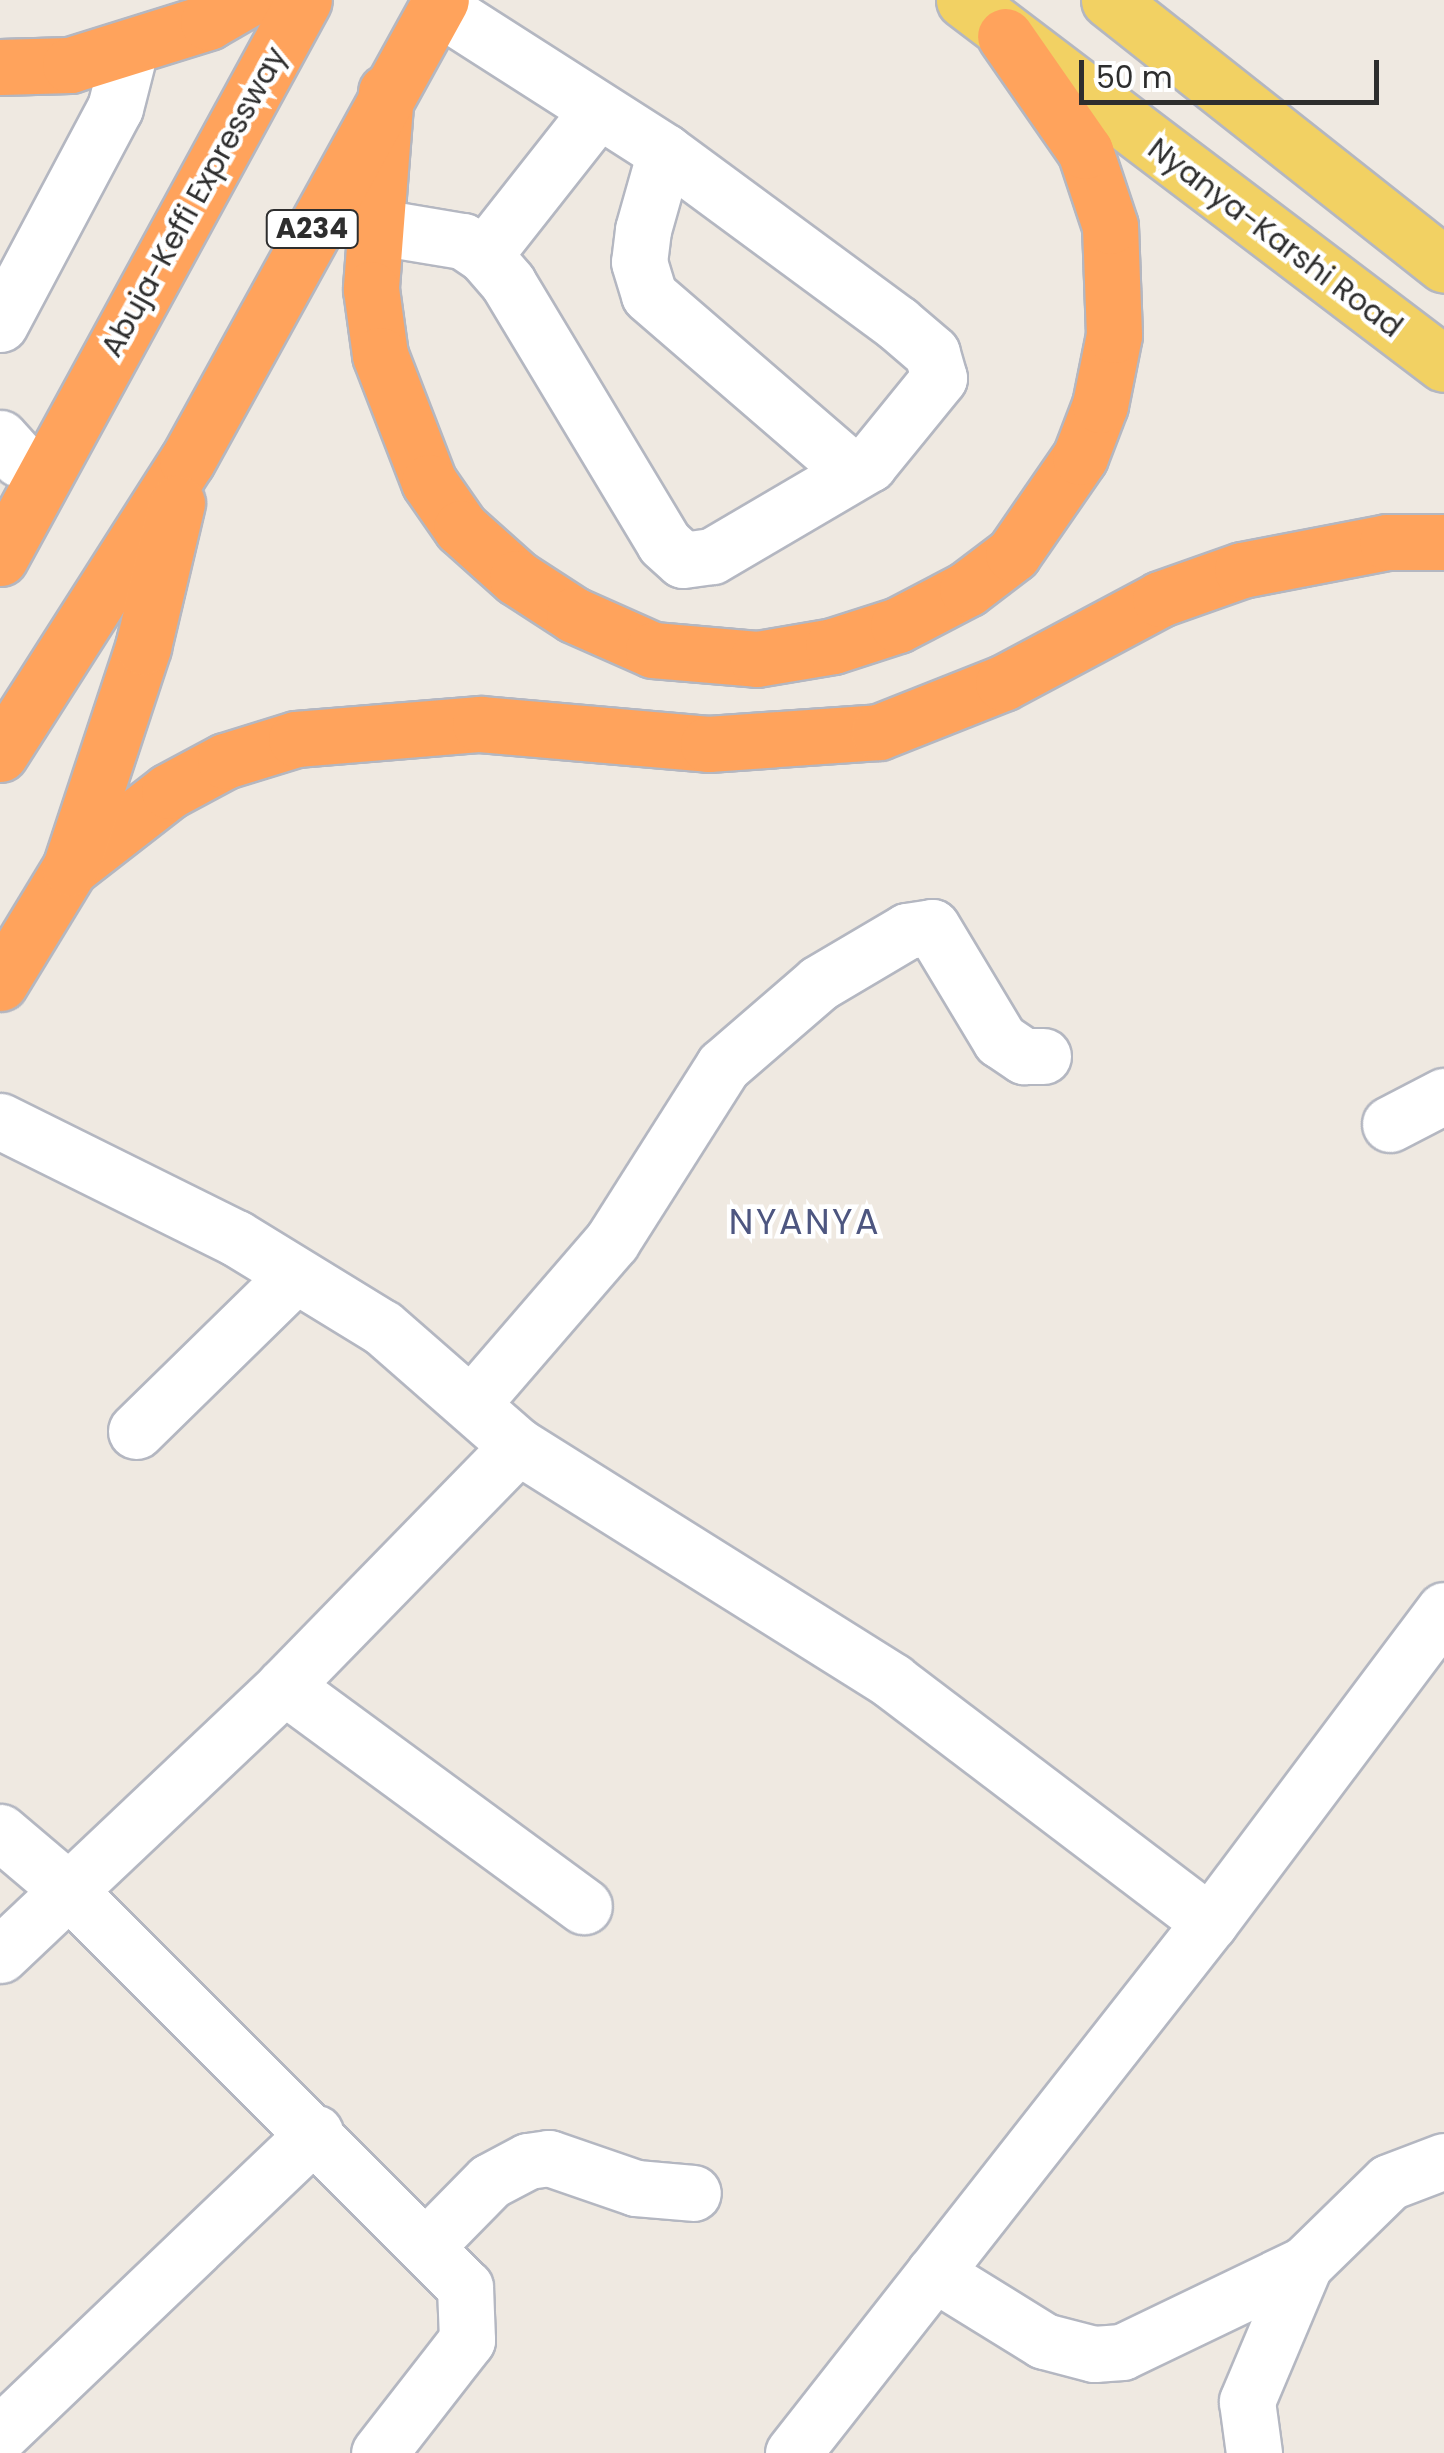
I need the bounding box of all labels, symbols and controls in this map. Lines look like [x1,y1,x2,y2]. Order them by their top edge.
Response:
scale bar [1084,40,1384,102]
street label: Abuja-Keffi Expressway [94,41,294,363]
text: 50 m [1096,56,1173,99]
street label: Nyanya-Karshi Road [1141,131,1409,345]
road number: A234 [264,206,360,252]
district label: NYANYA [729,1201,881,1243]

